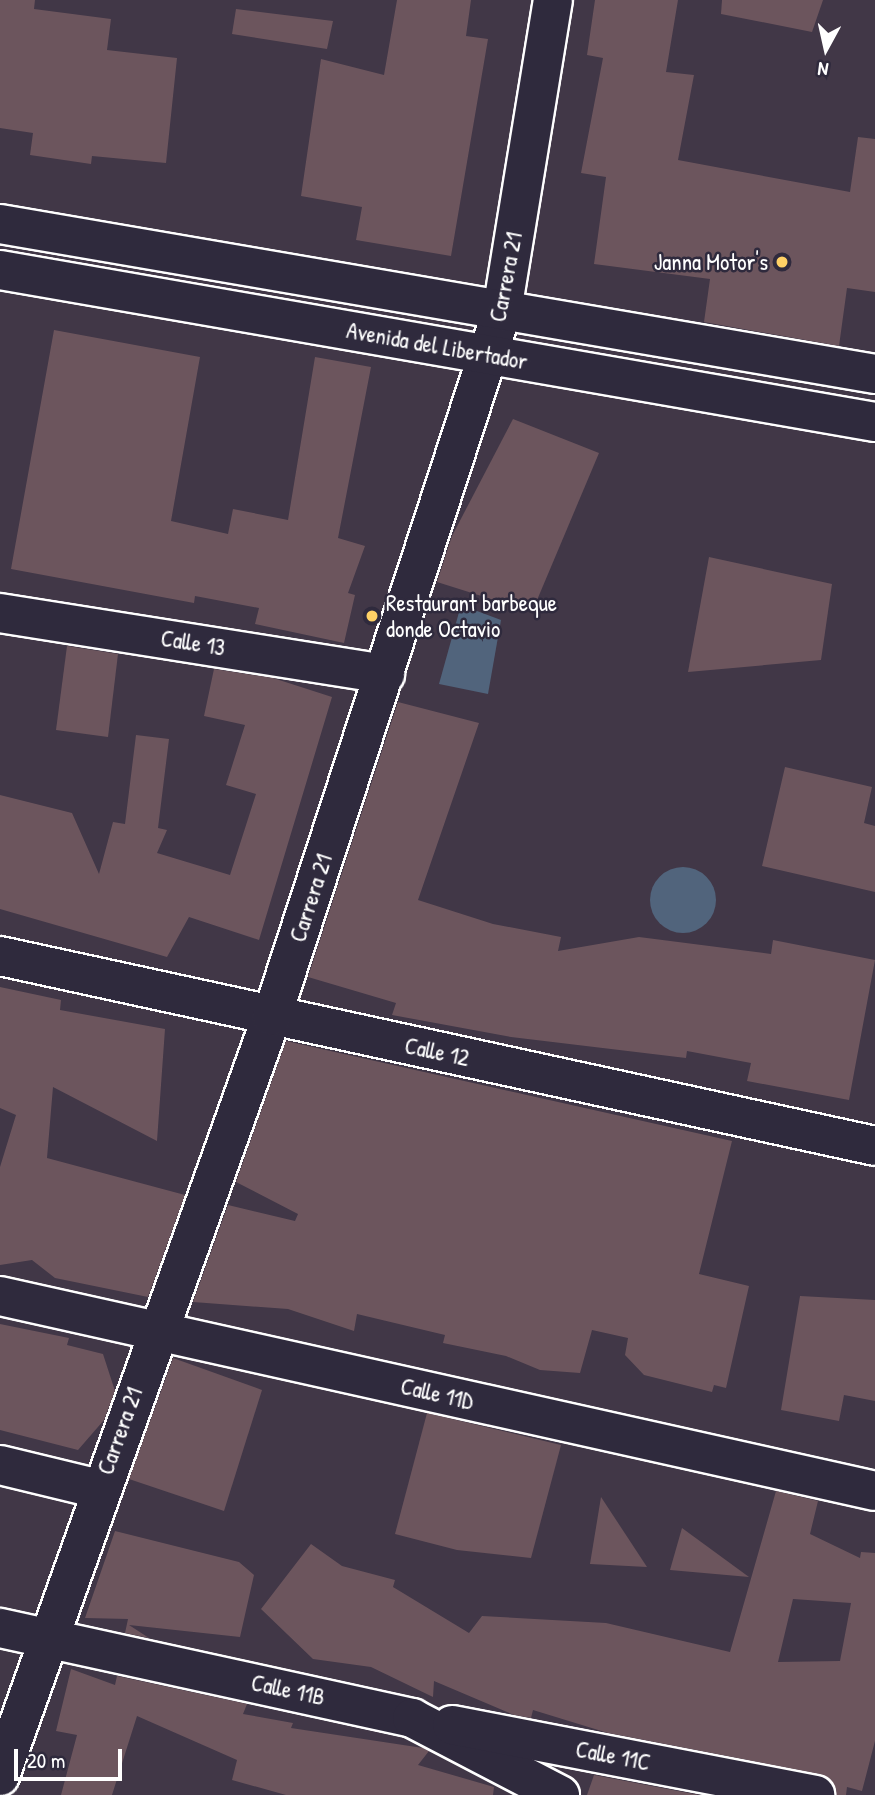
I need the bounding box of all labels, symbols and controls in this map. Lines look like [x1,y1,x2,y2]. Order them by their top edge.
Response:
north arrow [791,14,861,84]
text: N [816,56,830,83]
street label: Carrera 21 [484,230,528,324]
place label: Janna Motor's [654,248,768,276]
marker: Janna Motor's [774,254,790,270]
street label: Avenida del Libertador [344,317,530,375]
place label: Restaurant barbeque donde Octavio [386,589,557,643]
marker: Restaurant barbeque donde Octavio [364,608,380,624]
street label: Calle 13 [159,624,227,662]
street label: Carrera 21 [284,851,338,945]
street label: Calle 12 [402,1032,472,1072]
street label: Calle 11D [398,1372,476,1416]
street label: Carrera 21 [92,1384,148,1478]
street label: Calle 11B [249,1669,327,1711]
street label: Calle 11C [573,1735,653,1777]
scale bar [18,1736,126,1780]
text: 20 m [27,1746,65,1775]

